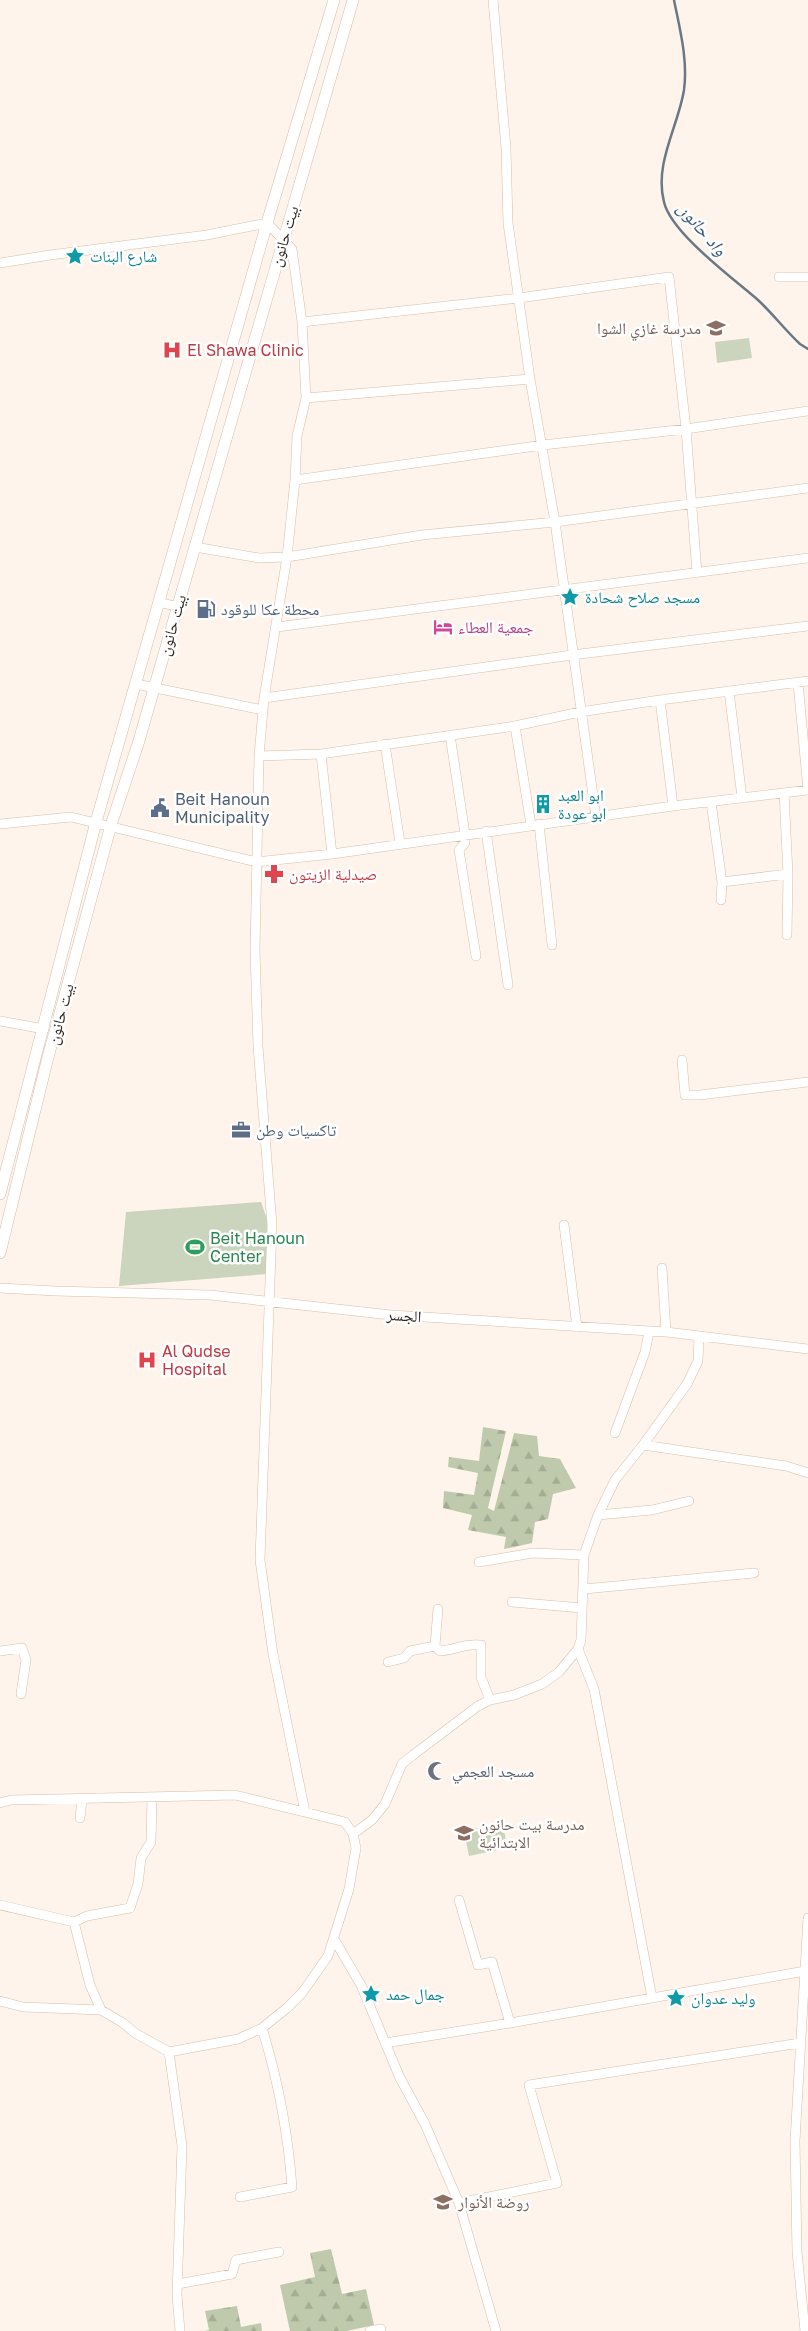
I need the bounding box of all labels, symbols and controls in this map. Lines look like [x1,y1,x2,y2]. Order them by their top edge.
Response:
water label: واد حانون [673,197,733,261]
street label: بيت حانون [265,203,304,269]
place icon: شارع البنات [64,245,86,267]
place label: شارع البنات [90,246,157,267]
school or university icon: مدرسة غازي الشوا [705,317,727,339]
place label: مدرسة غازي الشوا [597,318,701,341]
hospital icon: El Shawa Clinic [161,339,183,361]
place label: El Shawa Clinic [187,340,304,360]
place icon: مسجد صلاح شحادة [559,586,581,608]
place label: مسجد صلاح شحادة [585,587,700,608]
street label: بيت حانون [154,592,191,658]
fuel station icon: محطة عكا للوقود [195,598,217,620]
place label: محطة عكا للوقود [221,599,319,619]
hotel icon: جمعية العطاء [432,616,454,638]
place label: جمعية العطاء [458,617,533,637]
place label: ابو العبد ابو عودة [558,785,606,823]
place label: Beit Hanoun Municipality [175,789,270,827]
building icon: ابو العبد ابو عودة [532,793,554,815]
public building icon: Beit Hanoun Municipality [149,797,171,819]
pharmacy icon: صيدلية الزيتون [263,863,285,885]
place label: صيدلية الزيتون [289,864,377,885]
street label: بيت حانون [42,981,79,1047]
office icon: تاكسيات وطن [230,1119,252,1141]
place label: تاكسيات وطن [256,1120,337,1141]
place label: Beit Hanoun Center [210,1228,305,1266]
sports icon: Beit Hanoun Center [184,1236,206,1258]
street label: الجسر [385,1304,422,1326]
place label: Al Qudse Hospital [162,1341,231,1379]
hospital icon: Al Qudse Hospital [136,1349,158,1371]
mosque icon: مسجد العجمي [426,1760,448,1782]
place label: مسجد العجمي [452,1761,534,1784]
place label: مدرسة بيت حانون الابتدائية [479,1814,585,1852]
school or university icon: مدرسة بيت حانون الابتدائية [453,1822,475,1844]
place icon: جمال حمد [360,1983,382,2005]
place label: جمال حمد [386,1984,445,2005]
place icon: وليد عدوان [665,1987,687,2009]
place label: وليد عدوان [691,1988,756,2009]
school or university icon: روضة الأنوار [432,2191,454,2213]
place label: روضة الأنوار [457,2192,529,2212]

